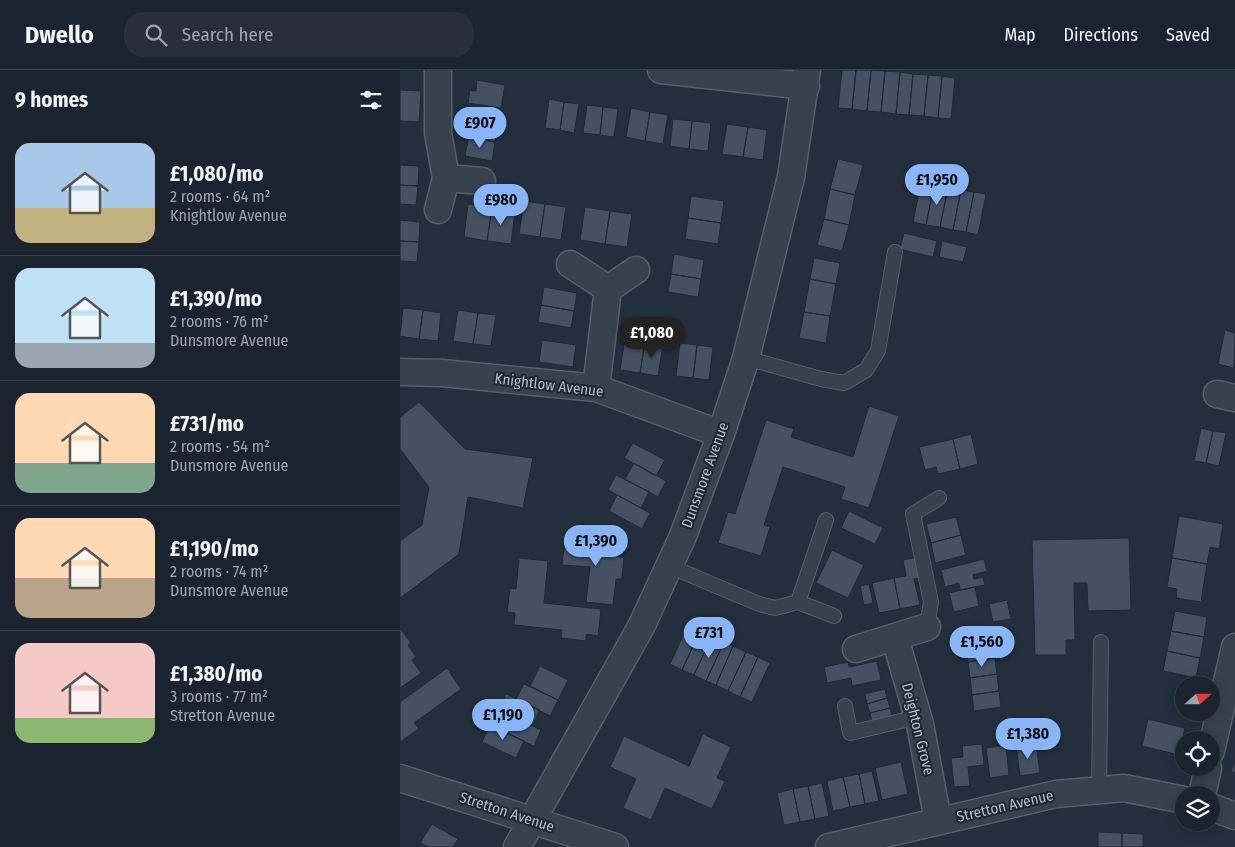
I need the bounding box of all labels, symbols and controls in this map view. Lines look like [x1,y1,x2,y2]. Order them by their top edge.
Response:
search box [124,12,474,57]
text: Dwello [25,21,94,49]
icon: search [142,21,170,49]
text: Search here [182,23,273,46]
text: Map [1004,24,1036,46]
text: Directions [1064,24,1138,46]
text: Saved [1166,24,1210,46]
icon: filters [357,86,385,114]
text: 9 homes [15,87,88,113]
pin: £907 [450,106,510,149]
text: £907 [464,113,496,132]
text: £1,080/mo [170,161,263,187]
icon: home [55,163,115,223]
pin: £1,950 [896,164,978,206]
text: £1,950 [916,170,958,189]
pin: £980 [471,184,531,226]
text: 2 rooms · 64 m² [170,187,270,206]
text: £980 [485,190,518,209]
text: Knightlow Avenue [170,206,287,225]
text: £1,390/mo [170,286,262,312]
icon: home [55,288,115,348]
text: 2 rooms · 76 m² [170,312,269,331]
pin: £1,080 [611,316,693,359]
text: £1,080 [630,323,674,342]
text: Dunsmore Avenue [170,331,289,350]
street label: Knightlow Avenue [494,369,604,401]
text: £731/mo [170,411,244,437]
icon: home [55,413,115,473]
street label: Dunsmore Avenue [678,420,732,530]
text: 2 rooms · 54 m² [170,437,270,456]
text: Dunsmore Avenue [170,456,289,475]
pin: £1,390 [555,524,637,567]
text: £1,390 [575,531,617,550]
text: £1,190/mo [170,536,259,562]
icon: home [55,538,115,598]
text: 2 rooms · 74 m² [170,562,268,581]
text: Dunsmore Avenue [170,581,289,600]
pin: £731 [679,616,739,659]
text: £731 [695,623,723,642]
pin: £1,560 [941,626,1023,668]
text: £1,560 [961,632,1003,651]
text: £1,380/mo [170,661,262,687]
icon: home [55,663,115,723]
north arrow [1175,676,1220,721]
map controls [1175,676,1220,831]
street label: Deighton Grove [898,681,938,777]
text: 3 rooms · 77 m² [170,687,268,706]
pin: £1,190 [462,698,544,741]
text: £1,190 [483,705,523,724]
text: Stretton Avenue [170,706,275,725]
pin: £1,380 [987,718,1069,760]
text: £1,380 [1007,724,1049,743]
button: locate [1175,731,1220,776]
street label: Stretton Avenue [955,786,1055,826]
button: layers [1175,786,1220,831]
street label: Stretton Avenue [457,788,557,836]

